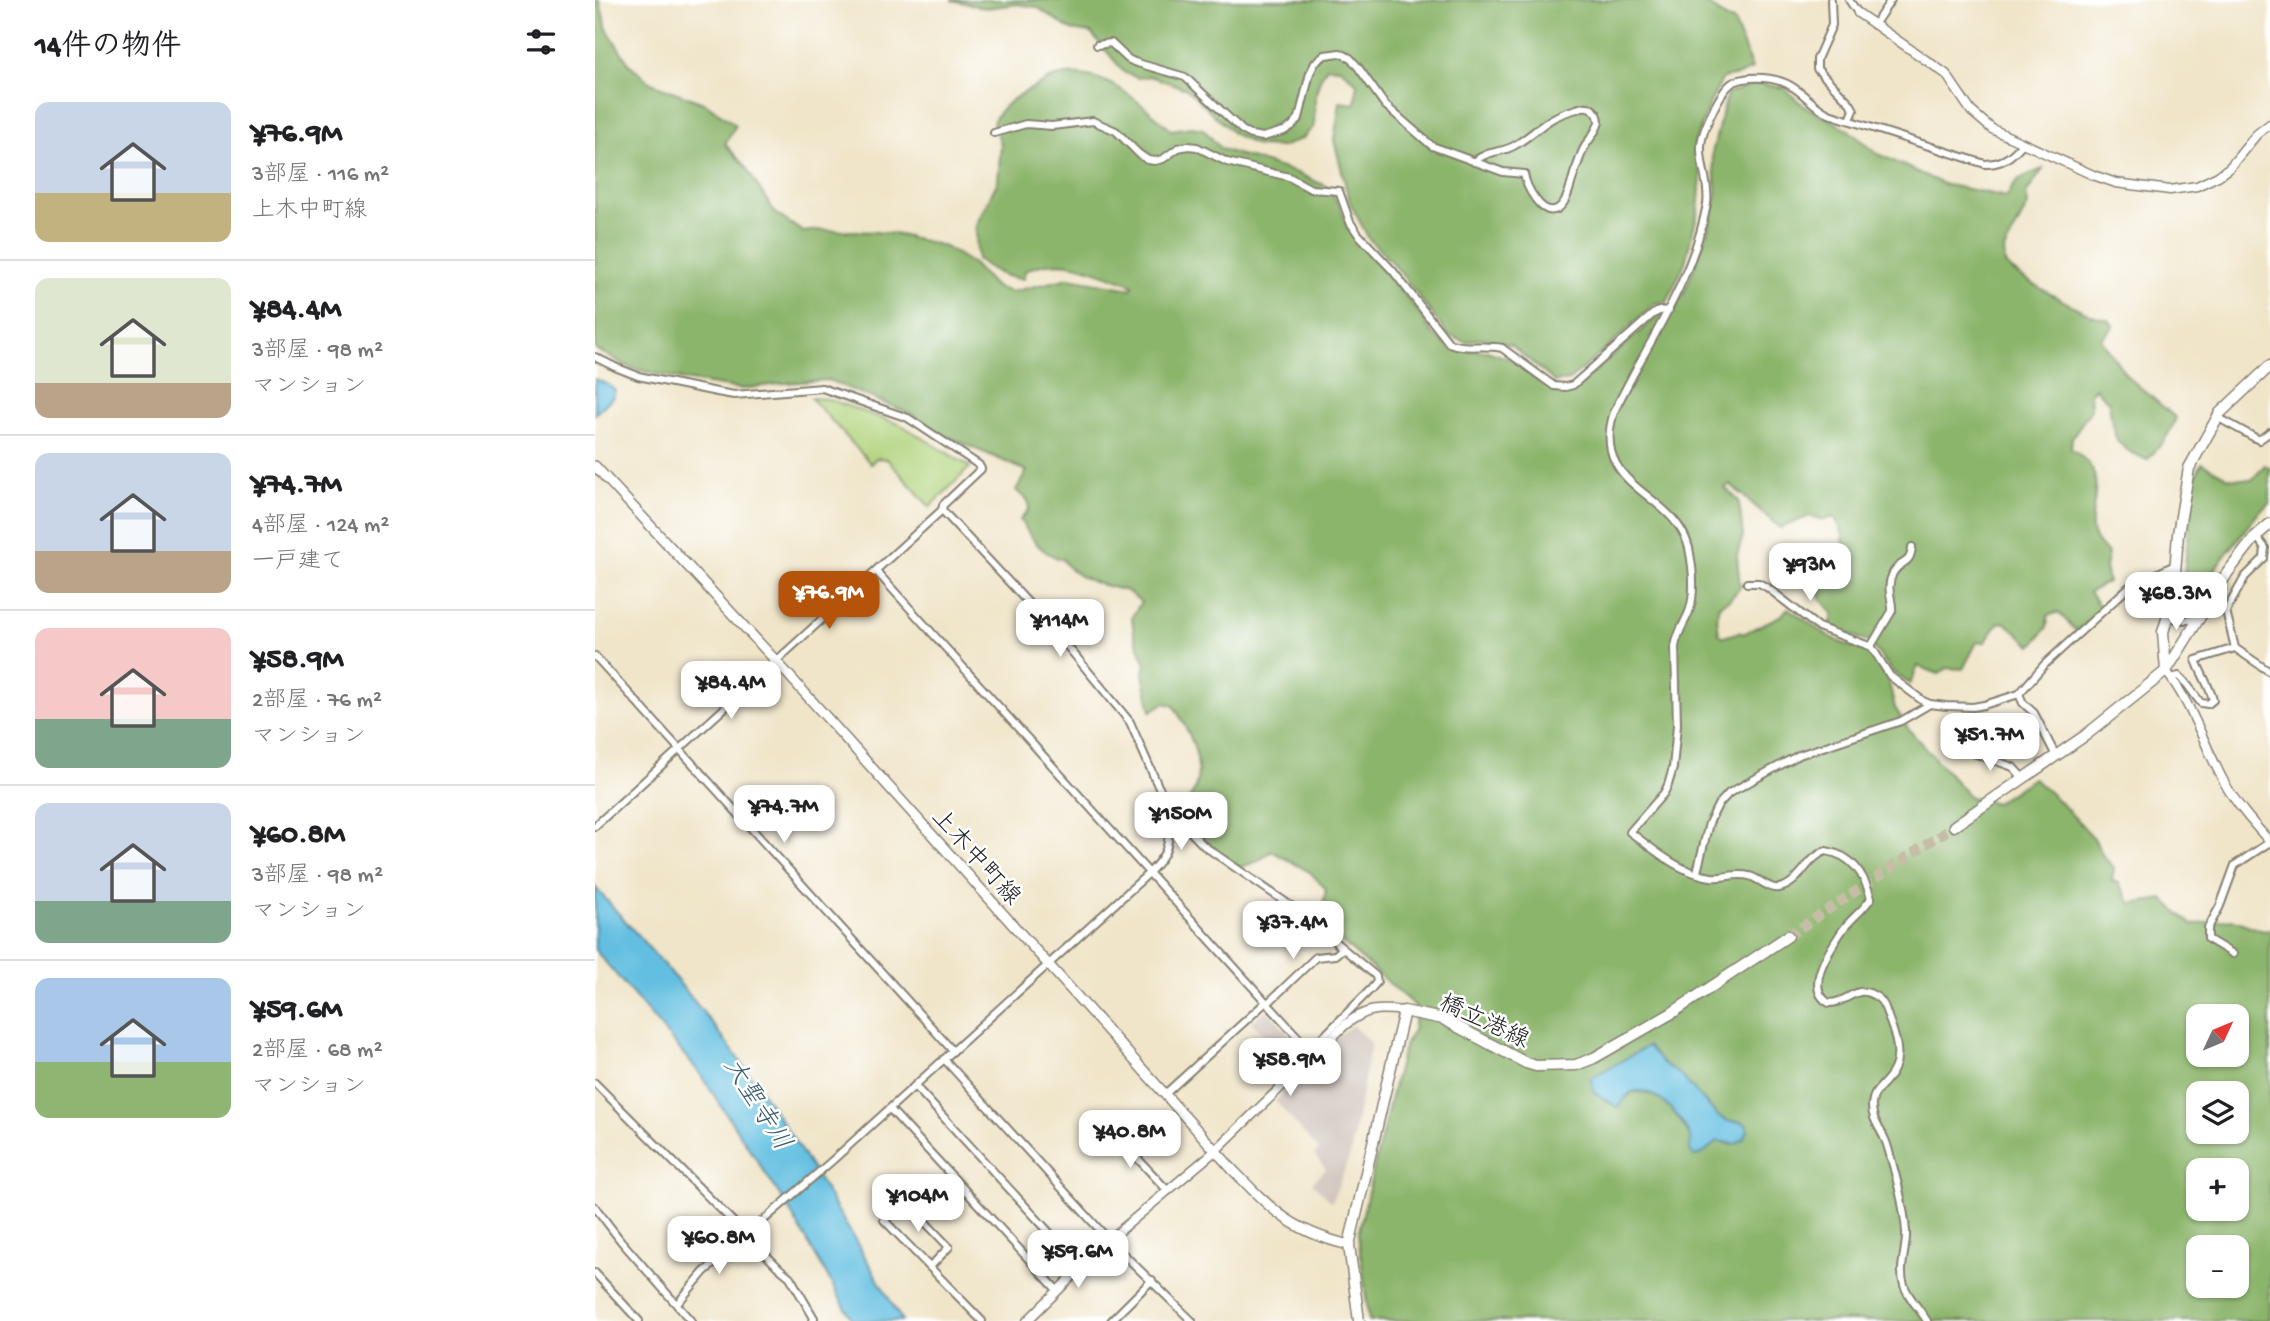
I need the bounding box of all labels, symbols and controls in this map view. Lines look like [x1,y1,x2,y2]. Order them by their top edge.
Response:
icon: filters [522,23,560,61]
text: 14件の物件 [35,31,181,66]
text: ¥76.9M [252,118,342,153]
icon: home [91,130,175,214]
text: 3部屋 · 116 m² [252,162,389,189]
text: 上木中町線 [252,198,367,225]
text: ¥84.4M [252,294,341,329]
icon: home [91,306,175,390]
text: 3部屋 · 98 m² [252,338,383,365]
text: マンション [252,374,366,401]
text: ¥74.7M [252,469,342,504]
icon: home [91,481,175,565]
text: 4部屋 · 124 m² [252,513,389,540]
pin: ¥93M [1769,544,1851,603]
text: 一戸建て [252,549,344,576]
text: ¥93M [1785,552,1835,579]
pin: ¥76.9M [772,572,886,631]
pin: ¥68.3M [2119,572,2233,632]
text: ¥76.9M [795,580,864,607]
text: ¥68.3M [2141,581,2211,608]
pin: ¥114M [1011,600,1109,659]
text: ¥114M [1032,608,1088,635]
text: ¥58.9M [252,644,343,679]
icon: home [91,656,175,740]
pin: ¥84.4M [674,662,788,721]
text: ¥84.4M [697,670,765,697]
text: 2部屋 · 76 m² [252,688,382,715]
pin: ¥51.7M [1933,714,2047,773]
text: ¥51.7M [1956,722,2024,749]
text: マンション [252,724,366,751]
pin: ¥74.7M [727,786,841,845]
pin: ¥150M [1132,792,1230,852]
text: ¥74.7M [750,794,818,821]
text: ¥150M [1150,801,1212,828]
street label: 上木中町線 [923,803,1026,913]
text: ¥60.8M [252,819,345,854]
icon: home [91,831,175,915]
text: 3部屋 · 98 m² [252,863,383,890]
text: マンション [252,899,366,926]
pin: ¥37.4M [1236,902,1350,961]
text: ¥37.4M [1259,910,1327,937]
street label: 橋立港線 [1434,989,1534,1057]
text: ¥59.6M [252,994,342,1029]
north arrow [2186,1004,2249,1068]
map controls [2186,1004,2249,1298]
icon: home [91,1006,175,1090]
text: 2部屋 · 68 m² [252,1038,383,1065]
pin: ¥58.9M [1233,1038,1347,1098]
text: ¥58.9M [1255,1047,1325,1074]
water label: 大聖寺川 [714,1052,798,1158]
text: マンション [252,1074,366,1101]
button: layers [2186,1081,2249,1144]
pin: ¥40.8M [1073,1110,1187,1170]
text: ¥40.8M [1095,1119,1165,1146]
button: + [2186,1158,2249,1221]
pin: ¥104M [869,1174,967,1234]
text: ¥104M [888,1183,948,1210]
pin: ¥60.8M [662,1216,776,1276]
text: ¥60.8M [683,1225,755,1252]
pin: ¥59.6M [1021,1230,1135,1290]
button: − [2186,1235,2249,1298]
text: ¥59.6M [1043,1239,1113,1266]

